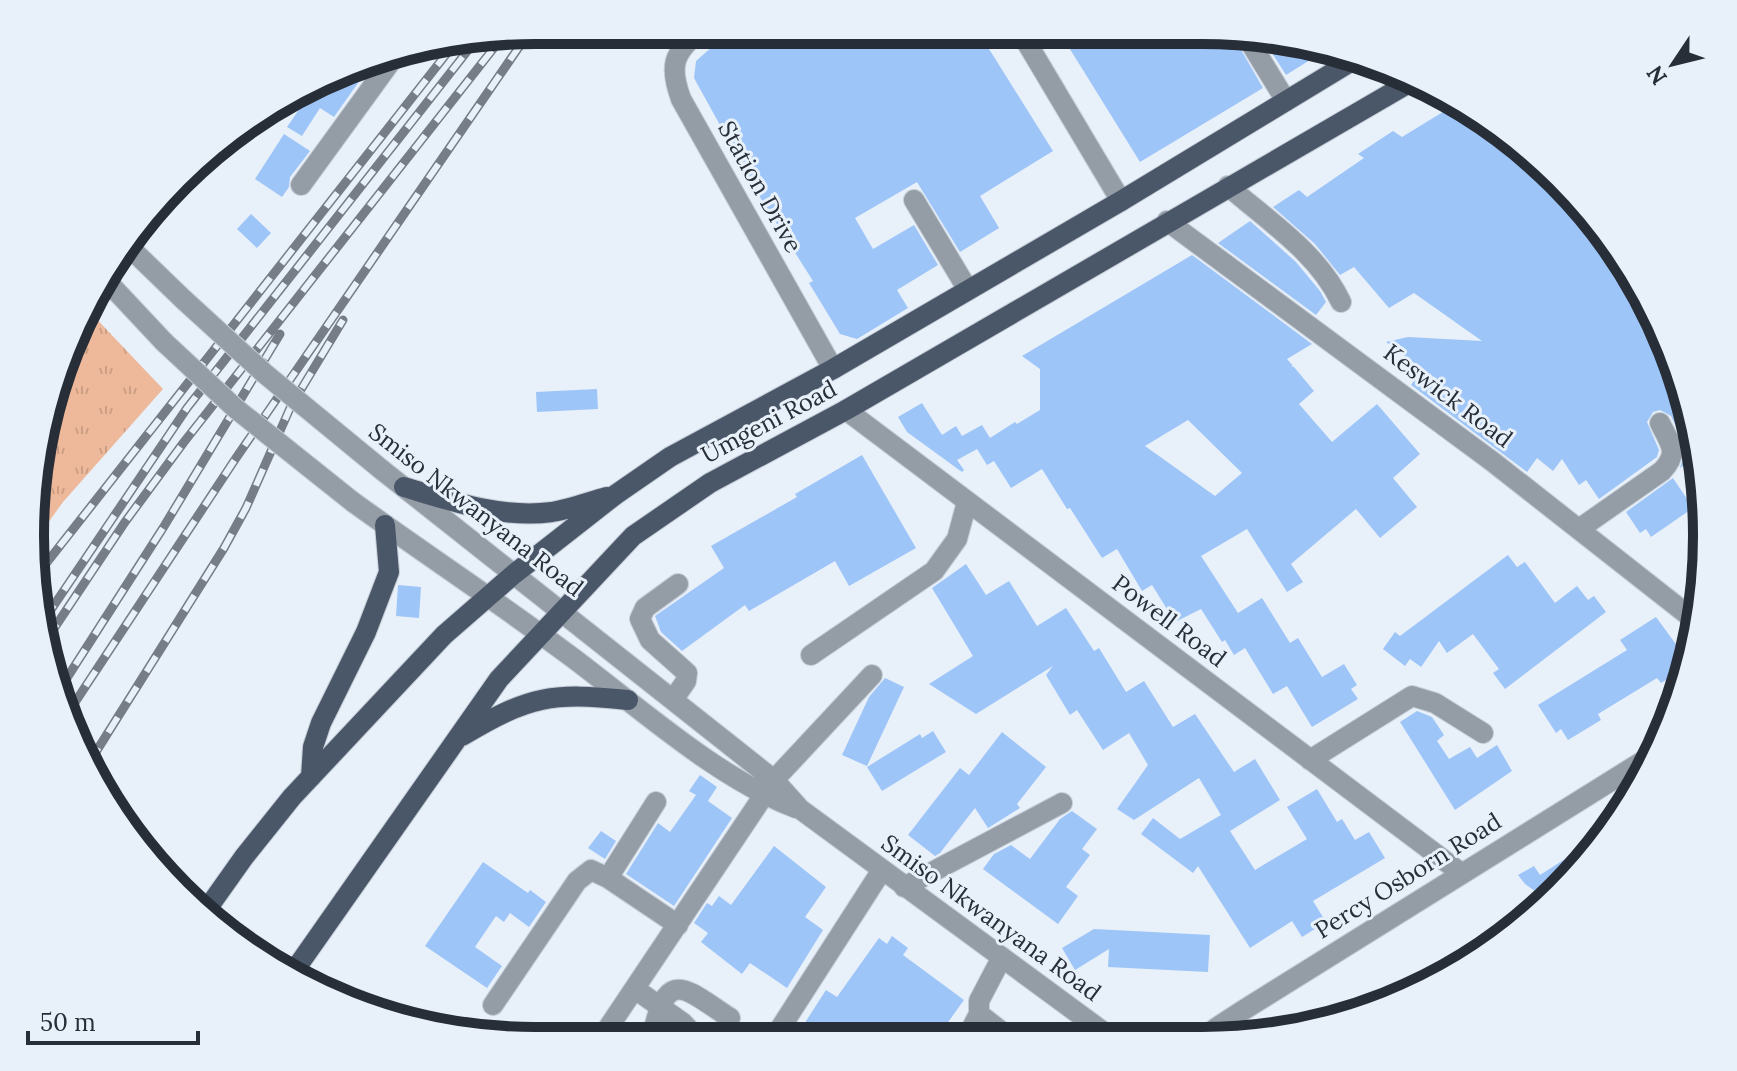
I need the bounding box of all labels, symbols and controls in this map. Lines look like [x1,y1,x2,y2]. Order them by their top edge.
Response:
north arrow [1633,24,1713,104]
text: N [1640,60,1673,90]
street label: Station Drive [711,115,809,258]
street label: Keswick Road [1378,337,1519,454]
street label: Umgeni Road [696,373,842,470]
street label: Smiso Nkwanyana Road [363,416,590,603]
street label: Powell Road [1106,568,1233,674]
street label: Percy Osborn Road [1309,806,1507,946]
street label: Smiso Nkwanyana Road [875,827,1107,1008]
scale bar [28,995,198,1045]
text: 50 m [40,1007,96,1038]

